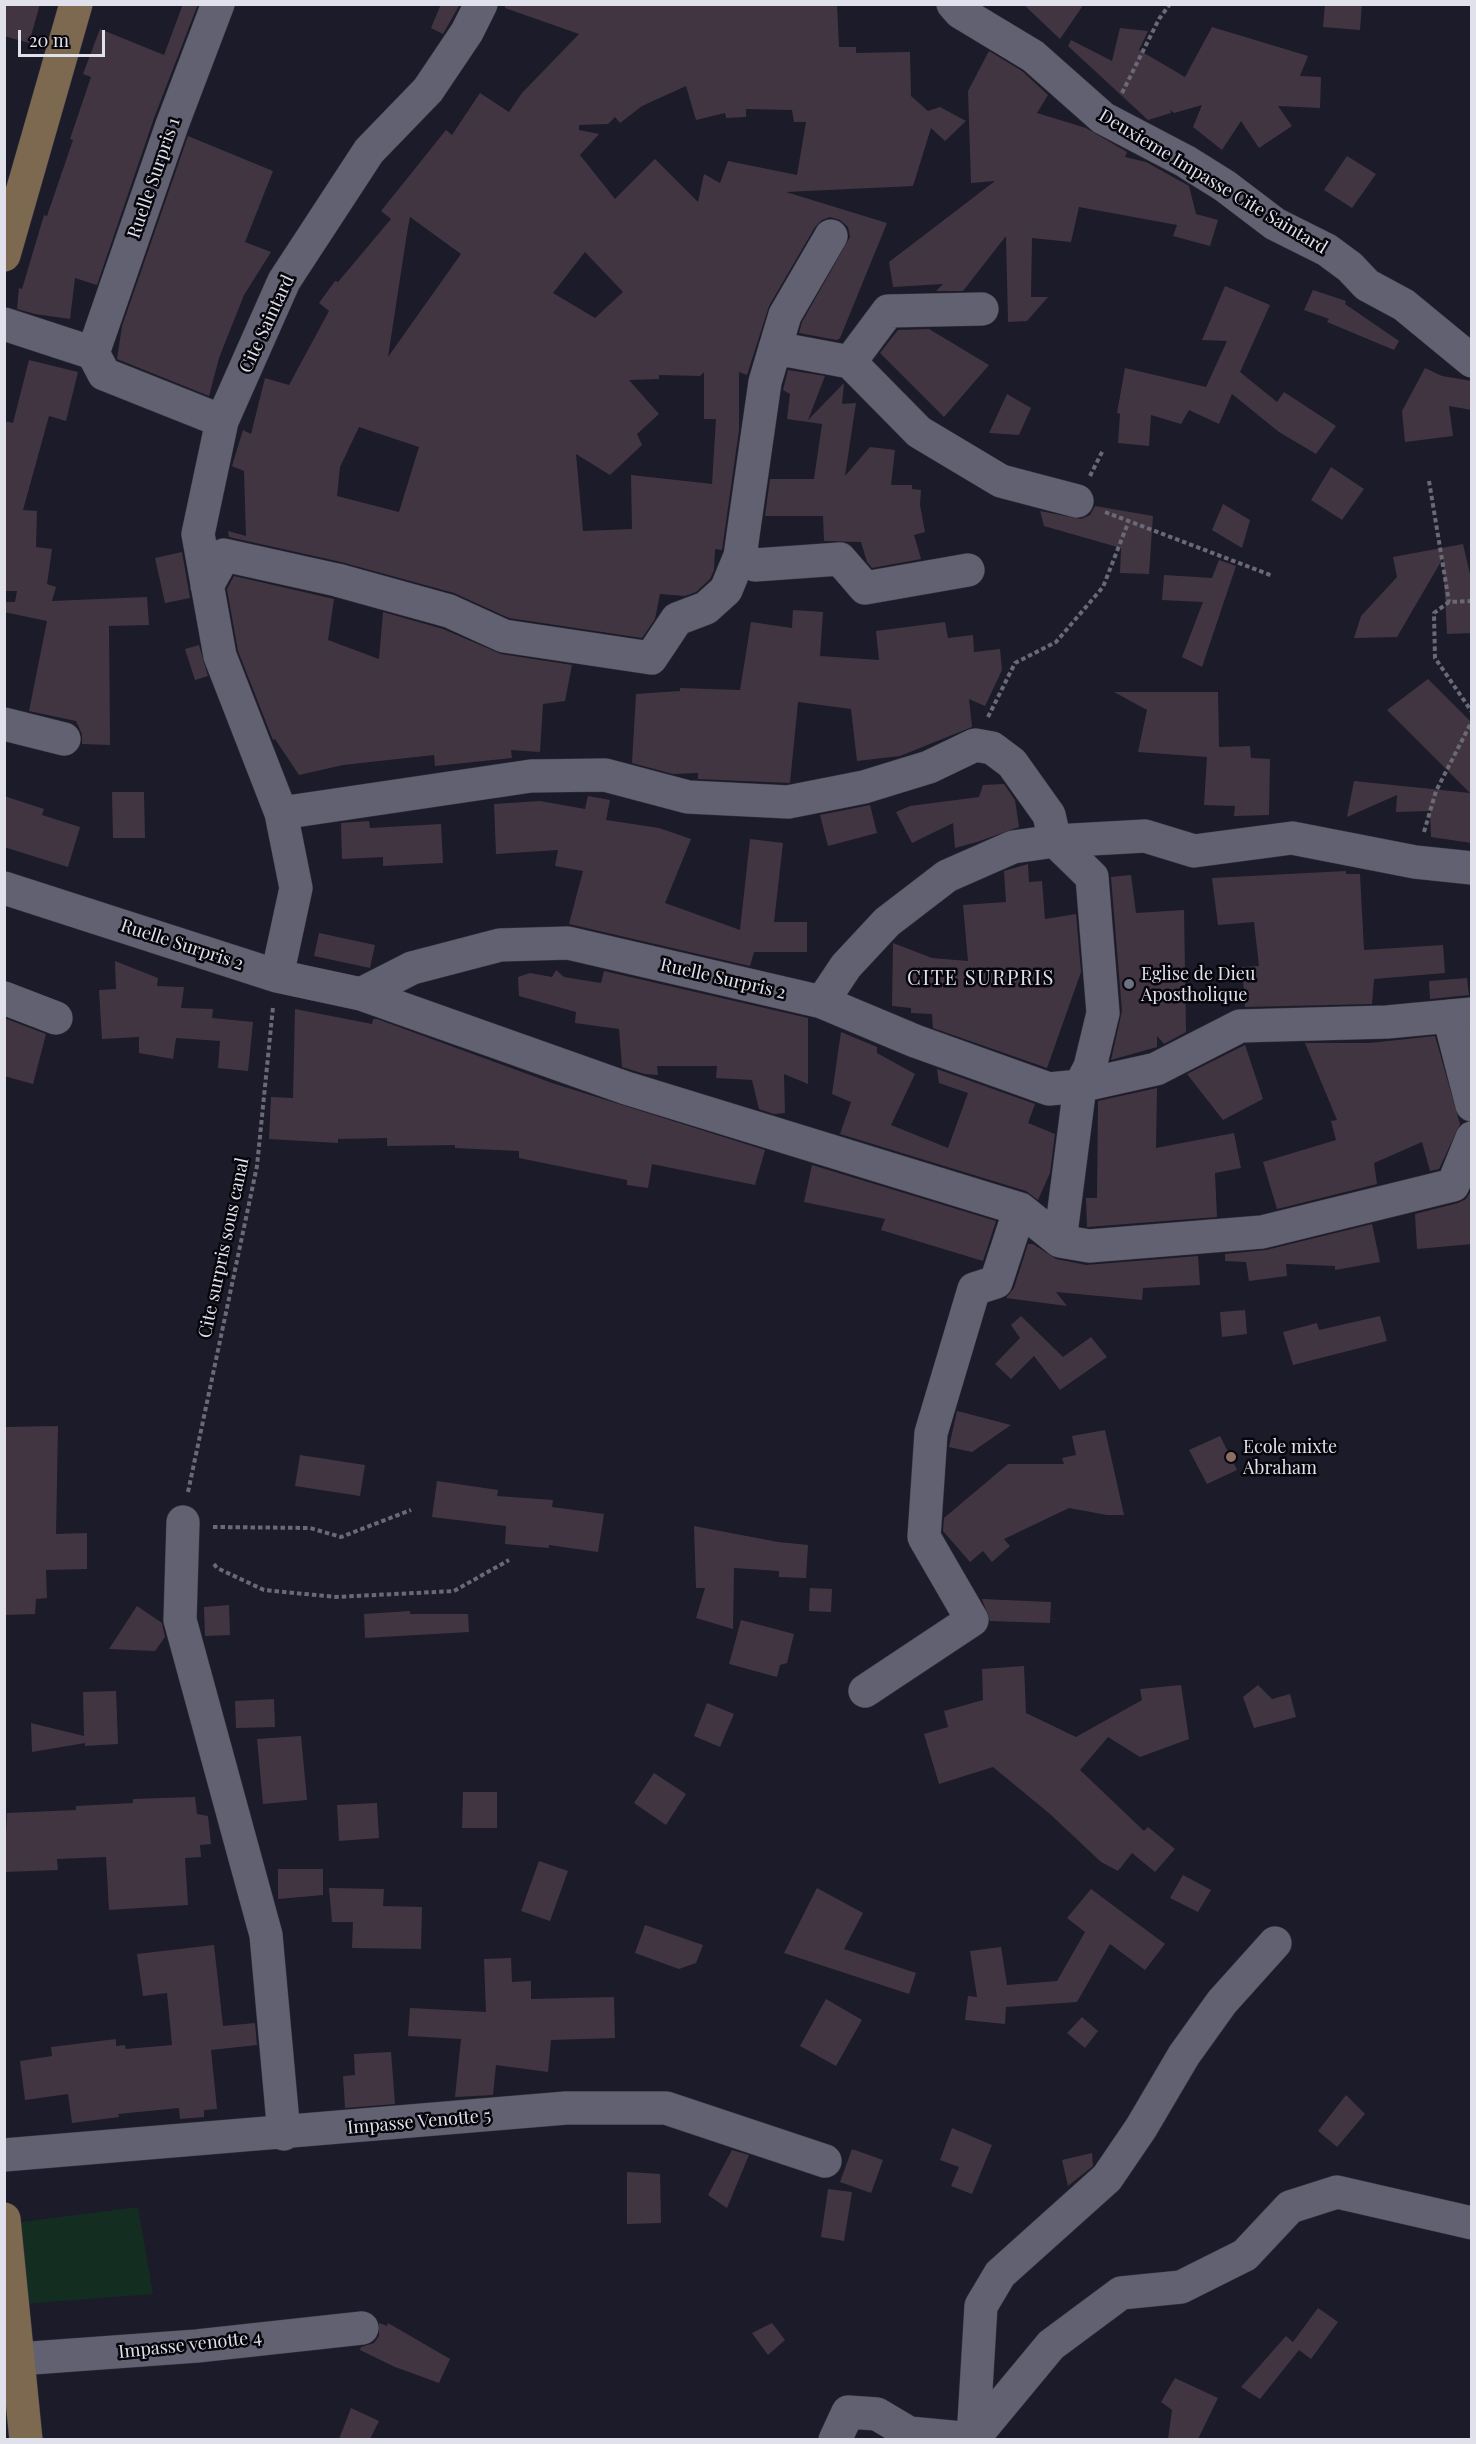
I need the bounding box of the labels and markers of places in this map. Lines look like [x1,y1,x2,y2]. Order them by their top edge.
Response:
place label: Eglise de Dieu Apostholique [1141,963,1255,1006]
marker: Eglise de Dieu Apostholique [1122,977,1136,991]
place label: Ecole mixte Abraham [1243,1436,1337,1478]
marker: Ecole mixte Abraham [1224,1450,1238,1464]

